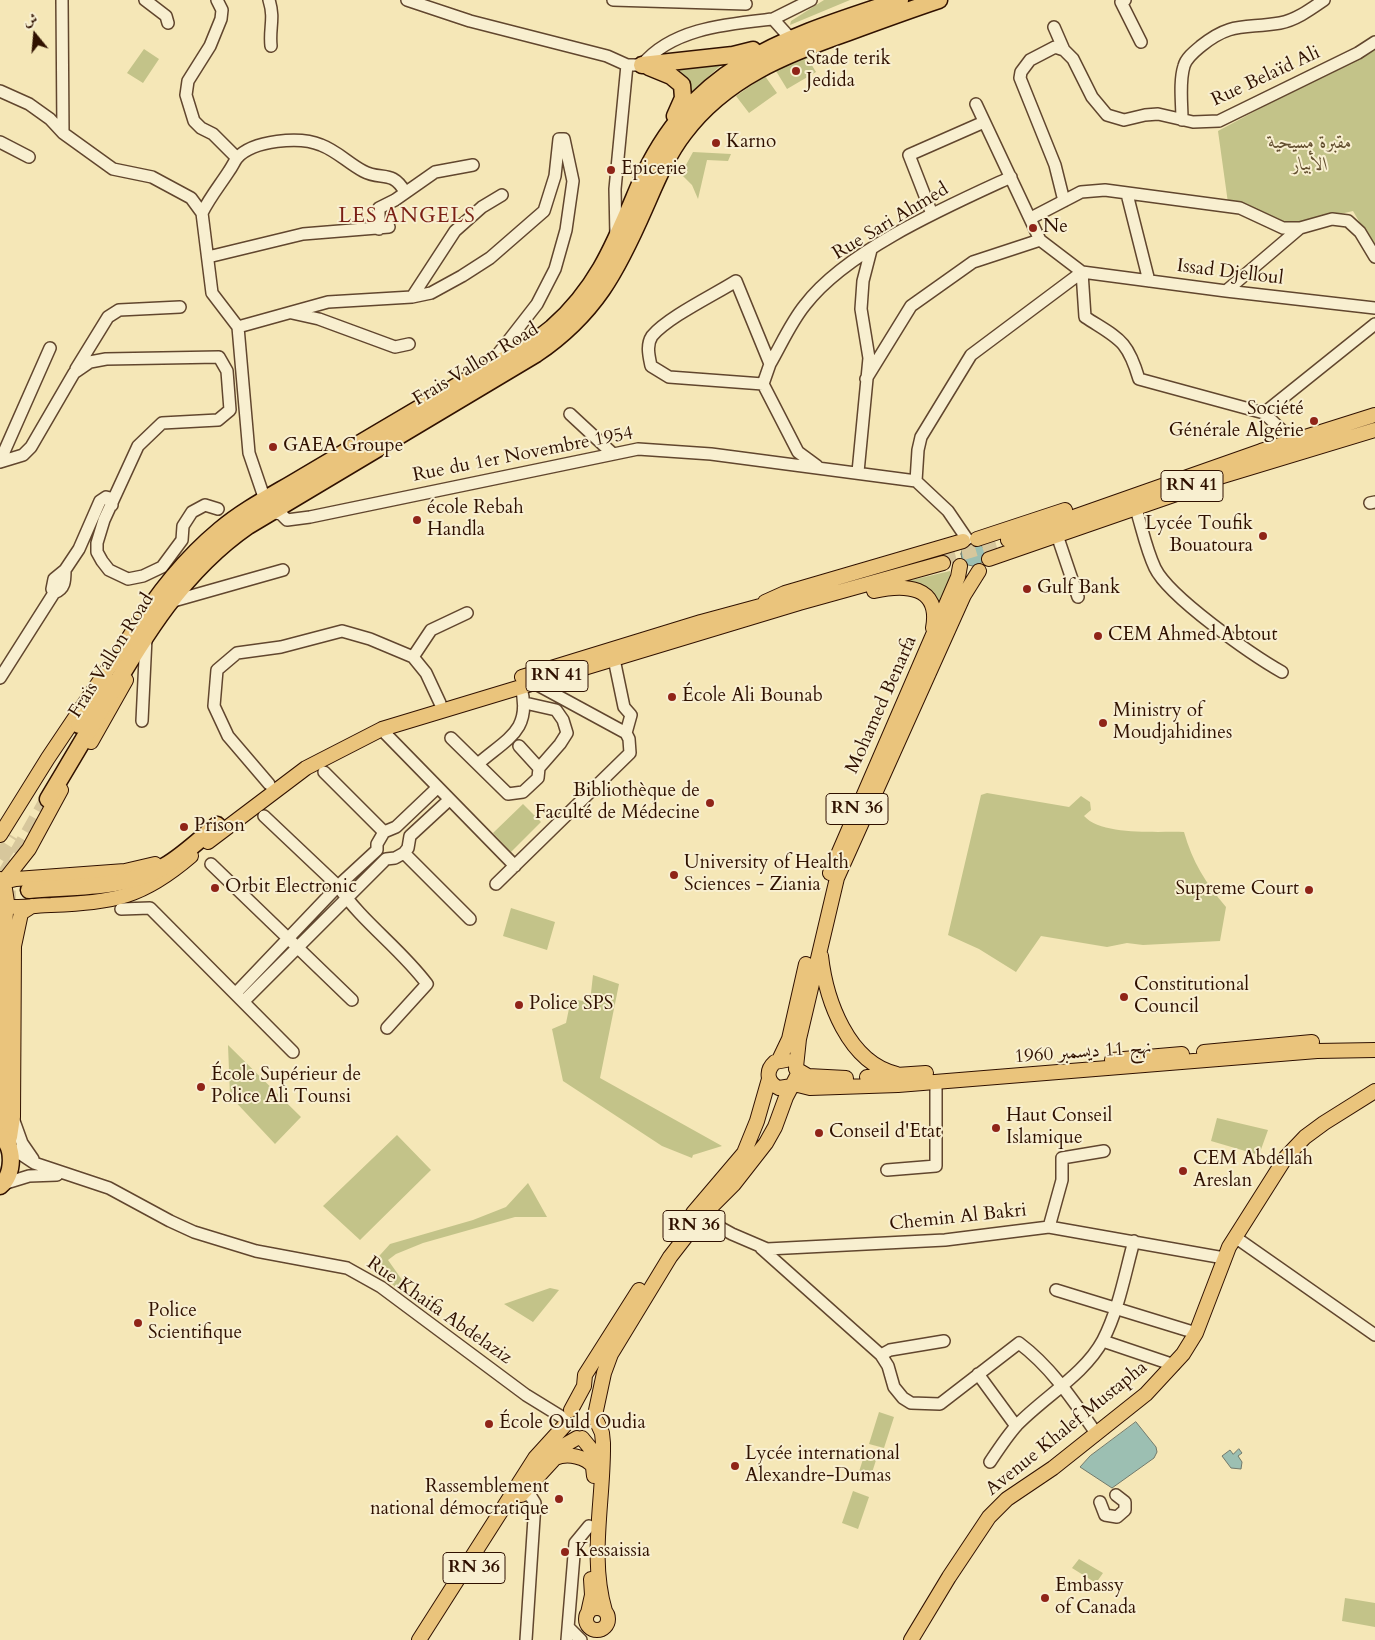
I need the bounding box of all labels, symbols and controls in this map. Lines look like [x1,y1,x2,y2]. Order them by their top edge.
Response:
text: ش [21,9,40,31]
north arrow [10,10,60,60]
street label: Rue Belaïd Ali [1208,42,1324,112]
place label: Stade terik Jedida [806,49,891,93]
marker: Stade terik Jedida [790,65,802,77]
place label: Karno [726,132,776,154]
park label: مقبرة مسيحية الأبيار [1268,133,1352,177]
marker: Karno [710,137,722,149]
place label: Epicerie [621,159,686,181]
marker: Epicerie [605,164,617,176]
street label: Rue Sari Ahmed [829,178,953,266]
district label: LES ANGELS [337,204,477,230]
place label: Ne [1043,217,1068,239]
marker: Ne [1027,222,1039,234]
street label: Issad Djelloul [1175,255,1285,291]
street label: Frais Vallon Road [409,319,543,411]
place label: Société Générale Algérie [1169,399,1304,443]
marker: Société Générale Algérie [1308,415,1320,427]
street label: Rue du 1er Novembre 1954 [411,422,635,488]
place label: GAEA Groupe [283,436,403,458]
marker: GAEA Groupe [267,441,279,453]
road number: RN 41 [1161,471,1223,502]
place label: école Rebah Handla [427,498,524,542]
marker: école Rebah Handla [411,514,423,526]
place label: Lycée Toufik Bouatoura [1145,514,1253,558]
marker: Lycée Toufik Bouatoura [1257,530,1269,542]
place label: Gulf Bank [1037,578,1120,600]
marker: Gulf Bank [1021,583,1033,595]
street label: Frais Vallon Road [65,590,159,722]
place label: CEM Ahmed Abtout [1108,625,1278,647]
marker: CEM Ahmed Abtout [1092,630,1104,642]
street label: Mohamed Benarfa [841,633,923,777]
road number: RN 41 [526,660,588,691]
place label: École Ali Bounab [682,686,823,708]
marker: École Ali Bounab [666,691,678,703]
place label: Ministry of Moudjahidines [1113,701,1232,745]
marker: Ministry of Moudjahidines [1097,717,1109,729]
place label: Bibliothèque de Faculté de Médecine [535,781,700,825]
road number: RN 36 [826,794,888,824]
marker: Bibliothèque de Faculté de Médecine [704,797,716,809]
place label: Prison [194,816,245,838]
marker: Prison [178,821,190,833]
place label: University of Health Sciences - Ziania [684,853,849,897]
marker: University of Health Sciences - Ziania [668,869,680,881]
place label: Orbit Electronic [225,877,357,899]
place label: Supreme Court [1175,879,1299,901]
marker: Orbit Electronic [209,882,221,894]
marker: Supreme Court [1303,884,1315,896]
place label: Constitutional Council [1134,975,1249,1019]
marker: Constitutional Council [1118,991,1130,1003]
place label: Police SPS [529,994,613,1016]
marker: Police SPS [513,999,525,1011]
street label: نهج 11 ديسمبر 1960 [1014,1037,1152,1069]
place label: École Supérieur de Police Ali Tounsi [211,1065,361,1109]
marker: École Supérieur de Police Ali Tounsi [195,1081,207,1093]
place label: Haut Conseil Islamique [1006,1106,1112,1150]
place label: Conseil d'Etat [829,1122,941,1144]
marker: Haut Conseil Islamique [990,1122,1002,1134]
marker: Conseil d'Etat [813,1127,825,1139]
place label: CEM Abdellah Areslan [1193,1149,1313,1193]
marker: CEM Abdellah Areslan [1177,1165,1189,1177]
street label: Chemin Al Bakri [888,1199,1028,1237]
road number: RN 36 [663,1210,725,1242]
street label: Rue Khaifa Abdelaziz [362,1252,516,1370]
place label: Police Scientifique [148,1301,242,1345]
marker: Police Scientifique [132,1317,144,1329]
street label: Avenue Khalef Mustapha [982,1357,1152,1501]
place label: École Ould Oudia [499,1413,646,1435]
marker: École Ould Oudia [483,1418,495,1430]
place label: Lycée international Alexandre-Dumas [745,1444,900,1488]
marker: Lycée international Alexandre-Dumas [729,1460,741,1472]
place label: Rassemblement national démocratique [370,1477,549,1521]
marker: Rassemblement national démocratique [553,1493,565,1505]
place label: Kessaissia [575,1541,650,1563]
marker: Kessaissia [559,1546,571,1558]
road number: RN 36 [443,1552,505,1584]
place label: Embassy of Canada [1055,1576,1136,1620]
marker: Embassy of Canada [1039,1592,1051,1604]

